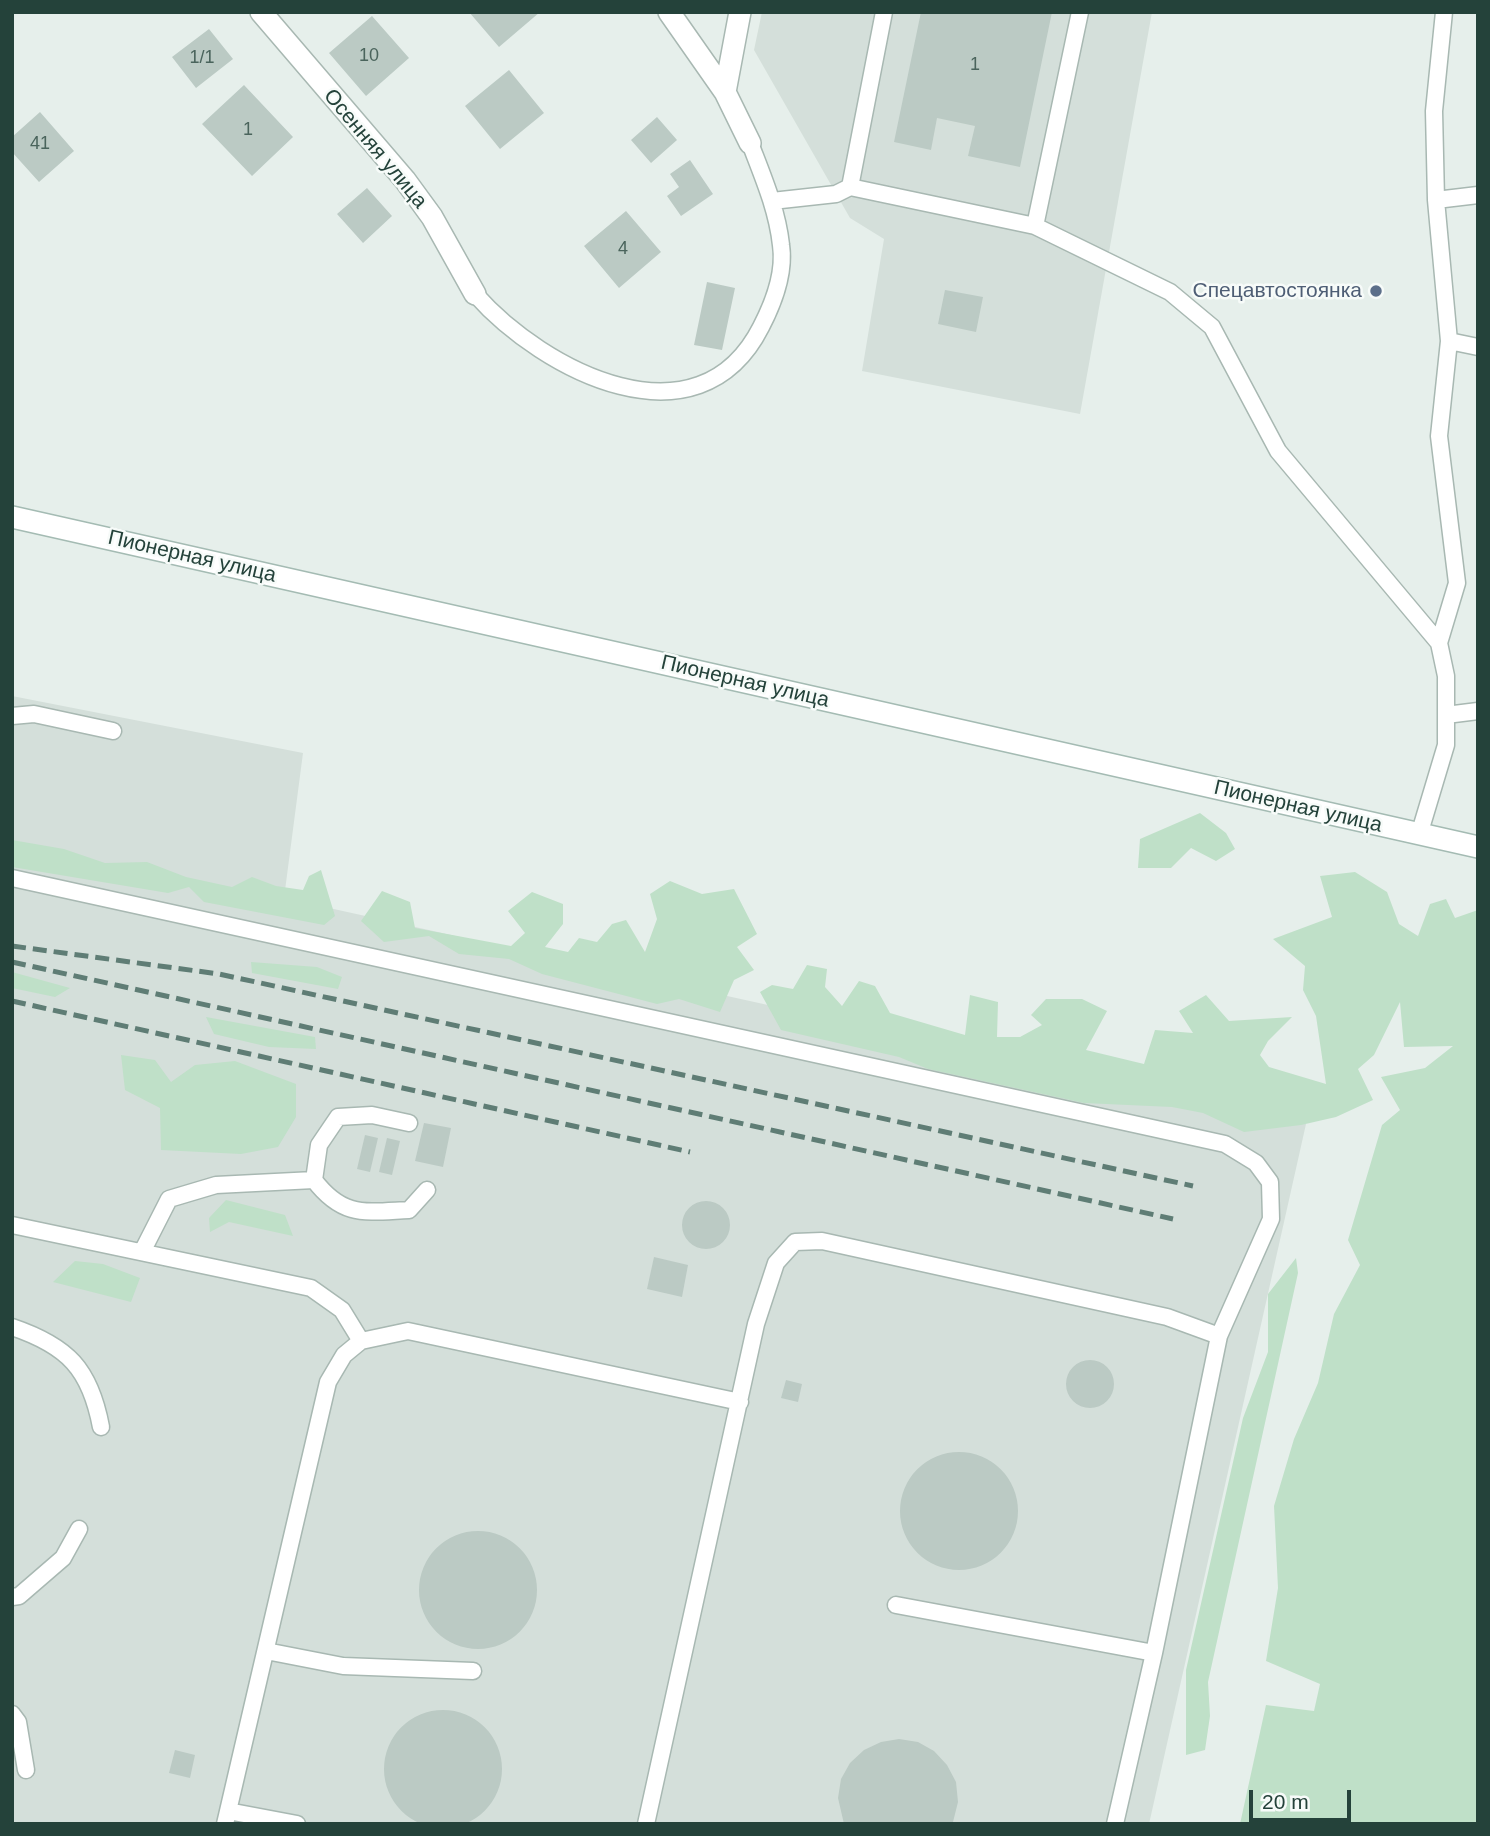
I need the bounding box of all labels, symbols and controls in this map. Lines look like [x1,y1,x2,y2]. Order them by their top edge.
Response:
house number: 10 [359,45,379,67]
house number: 1/1 [189,47,215,69]
house number: 1 [970,54,980,76]
street label: Осенняя улица [318,84,432,214]
house number: 1 [243,119,253,141]
house number: 41 [30,133,50,155]
house number: 4 [618,238,628,260]
place label: Спецавтостоянка [1192,278,1362,304]
marker: Спецавтостоянка [1368,283,1384,299]
street label: Пионерная улица [106,525,278,589]
street label: Пионерная улица [659,650,831,714]
street label: Пионерная улица [1212,775,1384,839]
scale bar [1252,1776,1354,1820]
text: 20 m [1262,1790,1309,1813]

